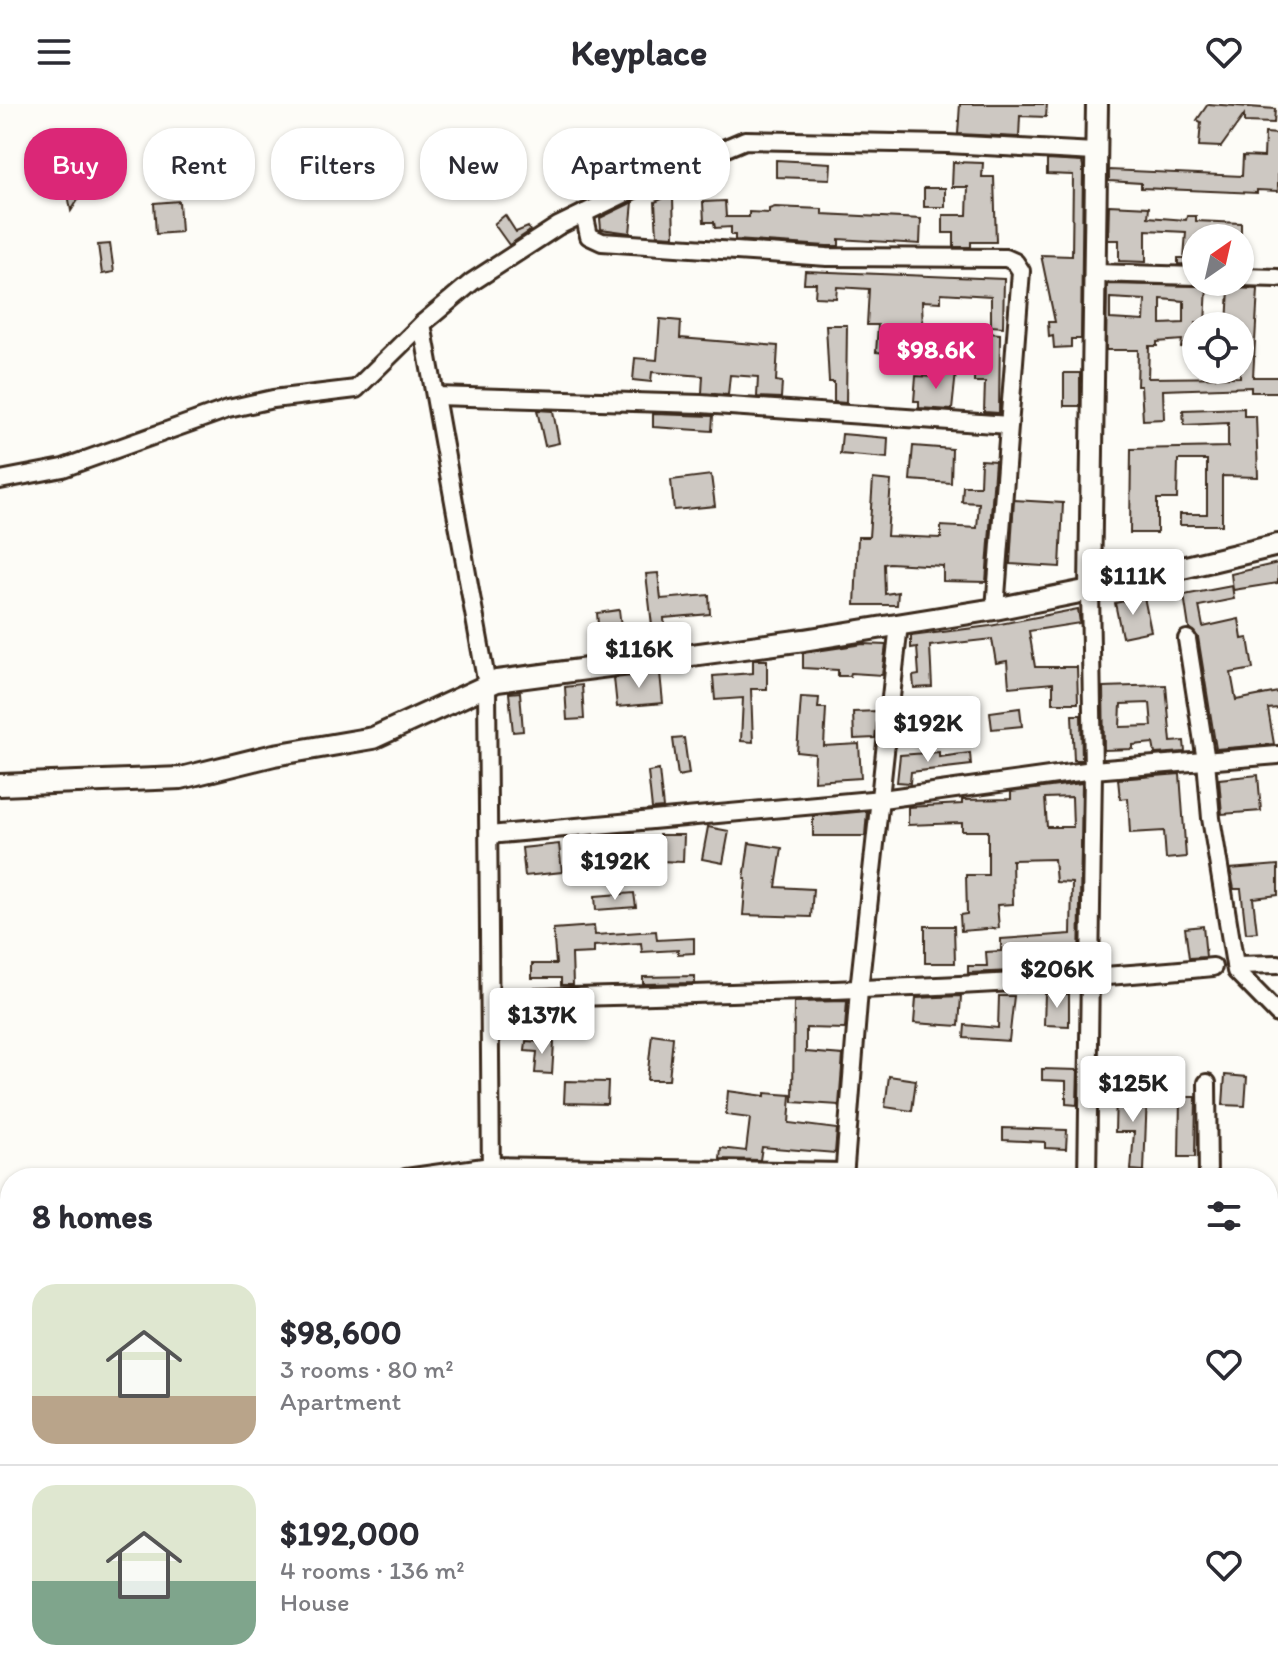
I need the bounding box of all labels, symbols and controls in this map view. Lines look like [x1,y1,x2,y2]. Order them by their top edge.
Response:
icon: menu [32,30,76,74]
icon: heart [1202,30,1246,74]
text: Keyplace [571,31,707,74]
chip: Buy [24,128,127,200]
chip: Rent [143,128,255,200]
chip: Filters [271,128,404,200]
chip: New [420,128,527,200]
chip: Apartment [543,128,730,200]
north arrow [1182,224,1254,296]
map controls [1182,224,1254,384]
button: locate [1182,312,1254,384]
pin: $98.6K [871,323,1001,391]
text: $98.6K [897,333,975,365]
pin: $111K [1077,549,1189,617]
text: $111K [1100,559,1166,591]
pin: $116K [583,622,695,690]
text: $116K [605,632,673,664]
pin: $192K [872,696,984,764]
text: $192K [893,706,963,738]
pin: $192K [559,834,671,902]
text: $192K [580,844,650,876]
pin: $206K [1001,942,1113,1010]
text: $206K [1020,952,1094,984]
pin: $137K [486,988,598,1056]
text: $137K [508,998,576,1030]
pin: $125K [1077,1056,1189,1124]
text: $125K [1098,1066,1168,1098]
icon: filters [1202,1194,1246,1238]
text: 8 homes [32,1196,153,1237]
text: $98,600 [280,1312,402,1353]
icon: home [96,1316,192,1412]
icon: heart [1202,1342,1246,1386]
text: 3 rooms · 80 m² [280,1353,454,1385]
text: Apartment [280,1385,401,1417]
text: $192,000 [280,1513,420,1554]
icon: home [96,1517,192,1613]
icon: heart [1202,1543,1246,1587]
text: 4 rooms · 136 m² [280,1554,465,1586]
text: House [280,1586,350,1618]

